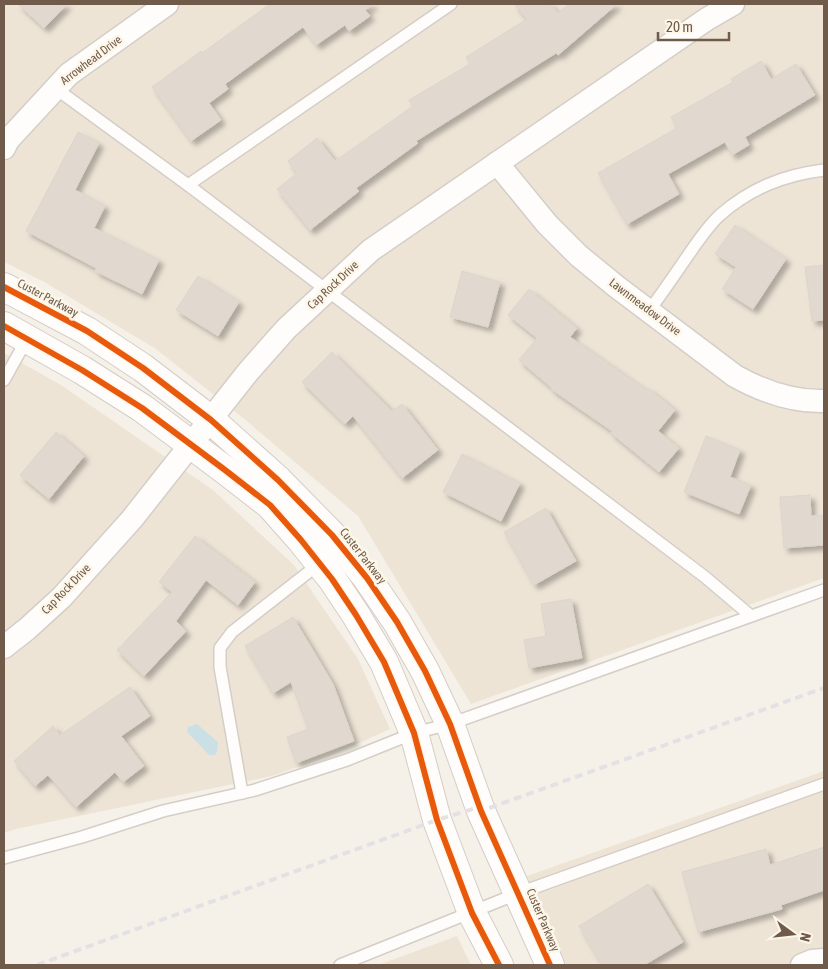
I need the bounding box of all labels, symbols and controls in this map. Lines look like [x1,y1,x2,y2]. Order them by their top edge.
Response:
scale bar [658,10,729,42]
text: 20 m [666,18,693,35]
street label: Arrowhead Drive [58,32,124,88]
street label: Cap Rock Drive [305,258,361,312]
street label: Lawnmeadow Drive [606,275,684,339]
street label: Custer Parkway [15,276,81,320]
street label: Custer Parkway [337,525,389,587]
street label: Cap Rock Drive [39,561,93,617]
street label: Custer Parkway [523,886,563,954]
north arrow [768,909,818,959]
text: N [797,931,814,943]

